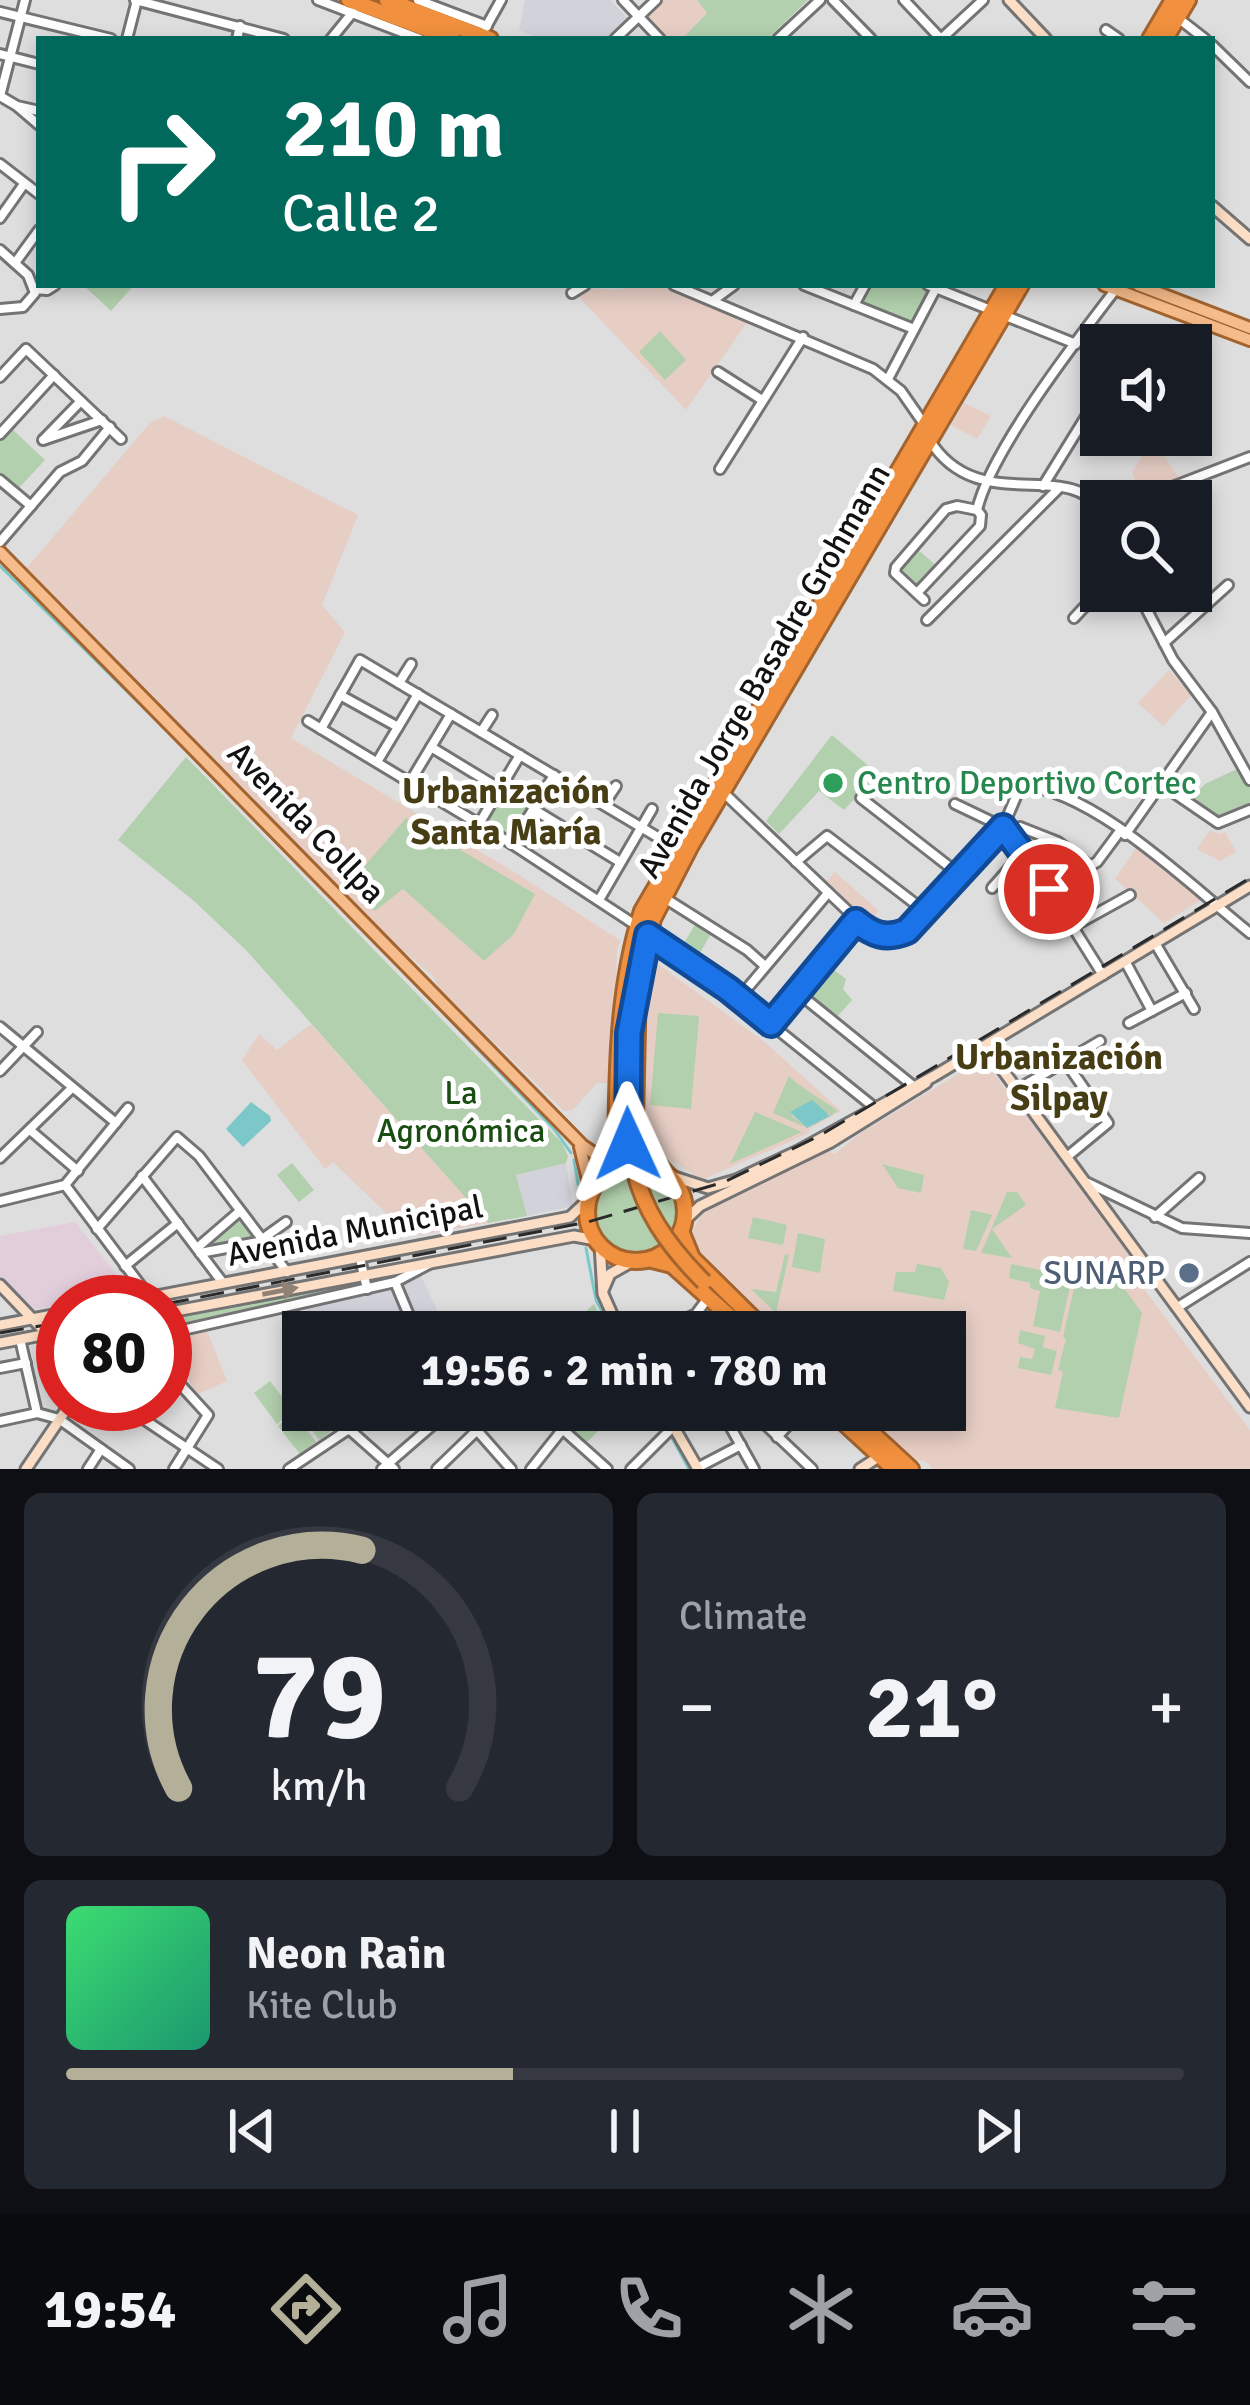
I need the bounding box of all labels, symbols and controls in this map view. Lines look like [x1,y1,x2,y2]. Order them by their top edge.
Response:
text: 210 m [282,77,504,181]
icon: right [84,84,240,240]
text: Calle 2 [282,180,440,247]
map controls [1080,324,1212,612]
button: sound [1080,324,1212,456]
street label: Avenida Jorge Basadre Grohmann [628,457,900,885]
button: search [1080,480,1212,612]
street label: Avenida Collpa [219,733,393,913]
place label: Centro Deportivo Cortec [857,763,1196,804]
district label: Urbanización Santa María [402,769,610,855]
marker: Centro Deportivo Cortec [820,770,846,796]
pin [998,838,1100,940]
icon: arrive [1016,856,1082,922]
district label: Urbanización Silpay [955,1035,1163,1121]
park label: La Agronómica [377,1073,545,1152]
position arrow [565,1081,691,1207]
street label: Avenida Municipal [224,1186,486,1276]
place label: SUNARP [1043,1253,1165,1294]
marker: SUNARP [1176,1260,1202,1286]
speed limit sign: 80 [36,1275,192,1431]
one-way arrow [262,1281,299,1300]
text: 19:56 · 2 min · 780 m [420,1343,828,1398]
text: Climate [679,1592,808,1640]
text: 79 [251,1620,386,1773]
text: 21° [865,1652,998,1763]
text: − [679,1667,715,1748]
text: + [1148,1667,1184,1748]
text: km/h [270,1759,367,1812]
text: Neon Rain [246,1926,446,1981]
text: Kite Club [246,1981,397,2029]
icon: previous [219,2098,285,2164]
icon: pause [592,2098,658,2164]
icon: next [965,2098,1031,2164]
icon: directions [264,2267,348,2351]
icon: music [436,2267,520,2351]
icon: phone [607,2267,691,2351]
icon: climate [779,2267,863,2351]
icon: car [950,2267,1034,2351]
icon: filters [1122,2267,1206,2351]
text: 19:54 [44,2276,176,2343]

